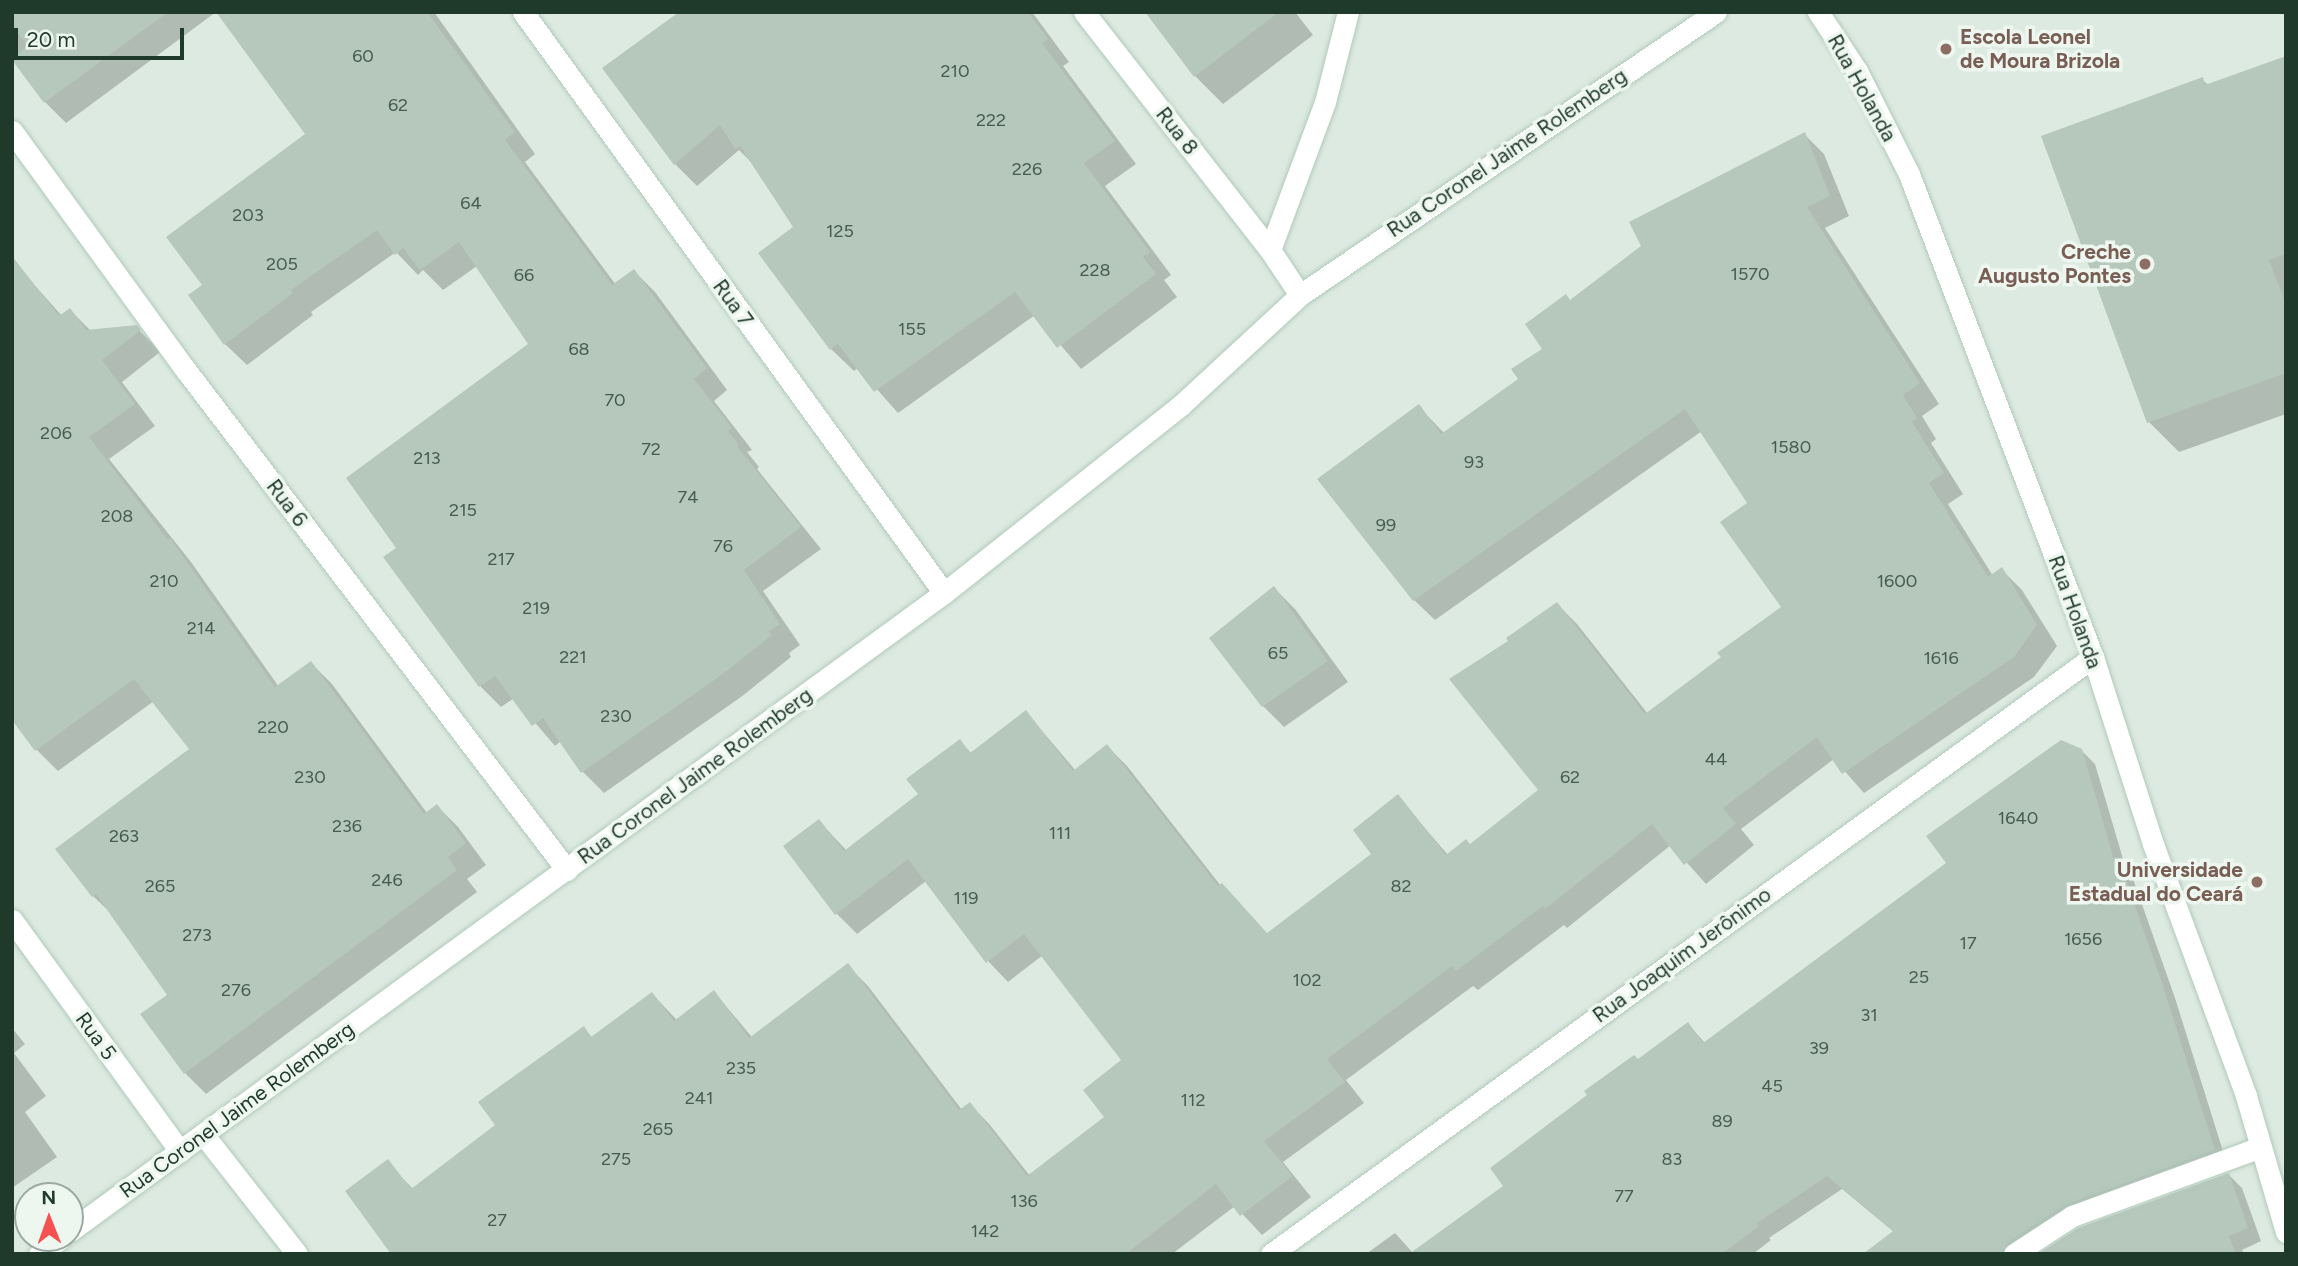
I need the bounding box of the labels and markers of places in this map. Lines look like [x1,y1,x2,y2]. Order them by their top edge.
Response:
place label: Escola Leonel de Moura Brizola [1960,24,2120,74]
marker: Escola Leonel de Moura Brizola [1938,41,1954,57]
place label: Creche Augusto Pontes [1978,239,2131,289]
marker: Creche Augusto Pontes [2137,256,2153,272]
place label: Universidade Estadual do Ceará [2069,857,2243,907]
marker: Universidade Estadual do Ceará [2249,874,2265,890]

